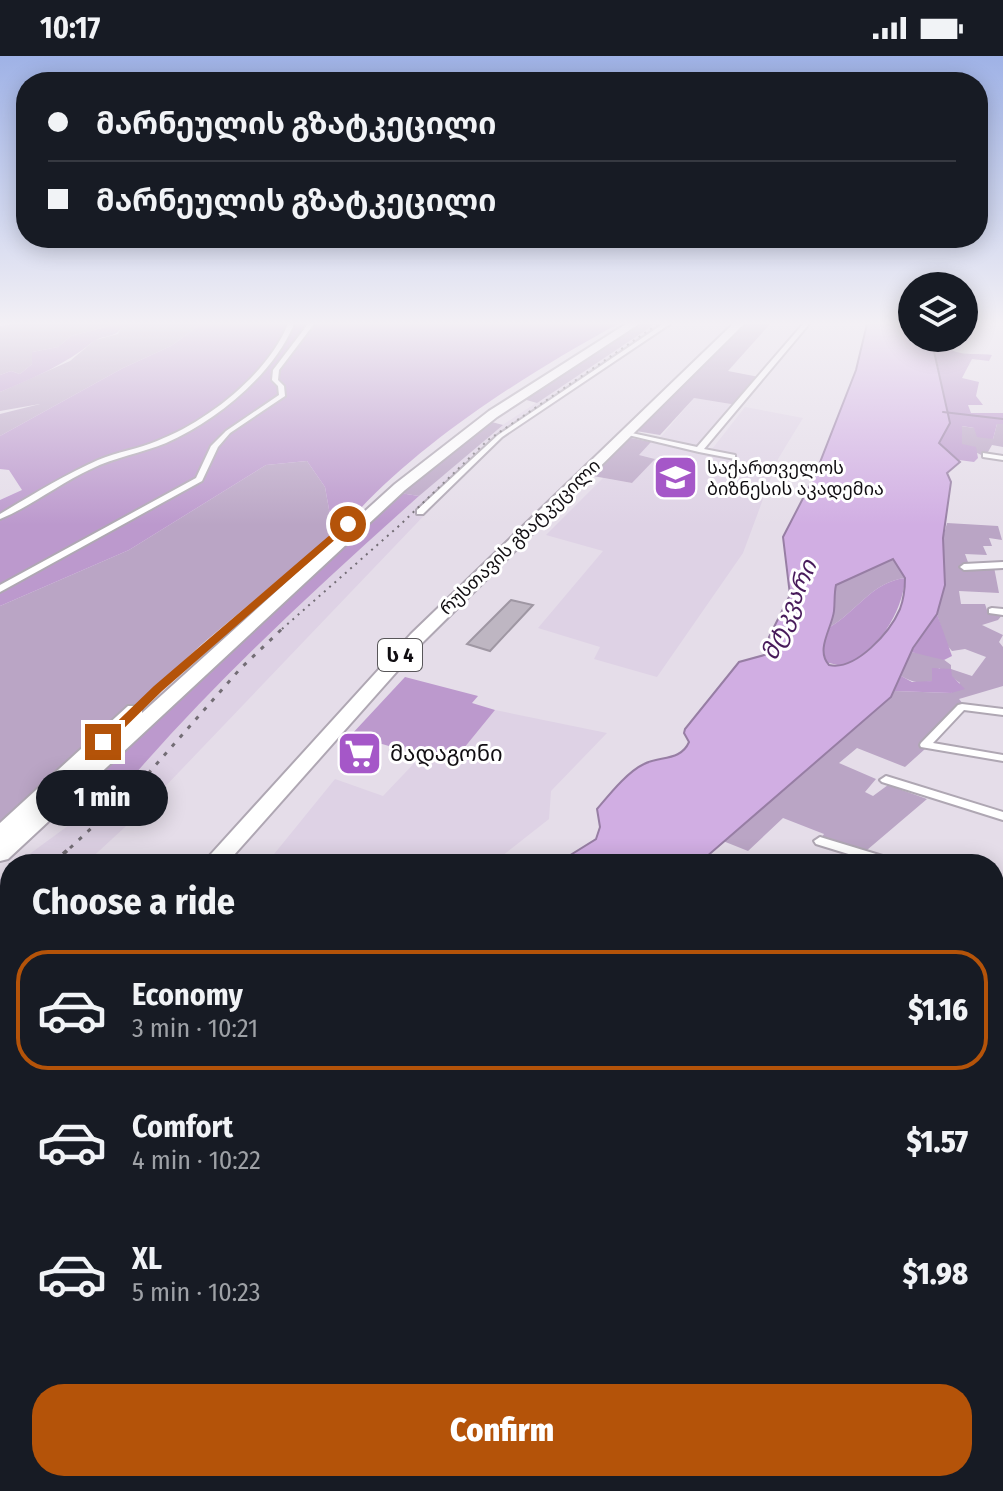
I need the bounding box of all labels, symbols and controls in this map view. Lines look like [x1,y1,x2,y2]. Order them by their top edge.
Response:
text: 10:17 [40,10,100,46]
text: მარნეულის გზატკეცილი [96,106,496,142]
text: მარნეულის გზატკეცილი [96,183,496,219]
map controls [898,272,978,352]
button: layers [898,272,978,352]
school or university icon: საქართველოს ბიზნესის აკადემია [652,454,700,502]
street label: რუსთავის გზატკეცილი [435,455,605,619]
place label: საქართველოს ბიზნესის აკადემია [707,457,884,500]
route start [330,506,366,542]
water label: მტკვარი [755,555,823,664]
road number: ს 4 [378,639,422,671]
route end [85,724,121,760]
supermarket icon: მადაგონი [335,729,383,777]
place label: მადაგონი [390,740,503,767]
callout: 1 min [37,770,169,826]
text: 1 min [74,782,130,813]
text: Choose a ride [32,880,235,924]
icon: car [36,974,108,1046]
text: Economy [132,977,243,1013]
text: $1.16 [908,992,968,1028]
text: 3 min · 10:21 [132,1013,258,1044]
icon: car [36,1106,108,1178]
text: Comfort [132,1109,233,1145]
text: $1.57 [907,1124,968,1160]
text: 4 min · 10:22 [132,1145,261,1176]
icon: car [36,1238,108,1310]
text: XL [132,1241,162,1277]
text: $1.98 [903,1256,968,1292]
text: 5 min · 10:23 [132,1277,260,1308]
button: Confirm [32,1384,972,1476]

